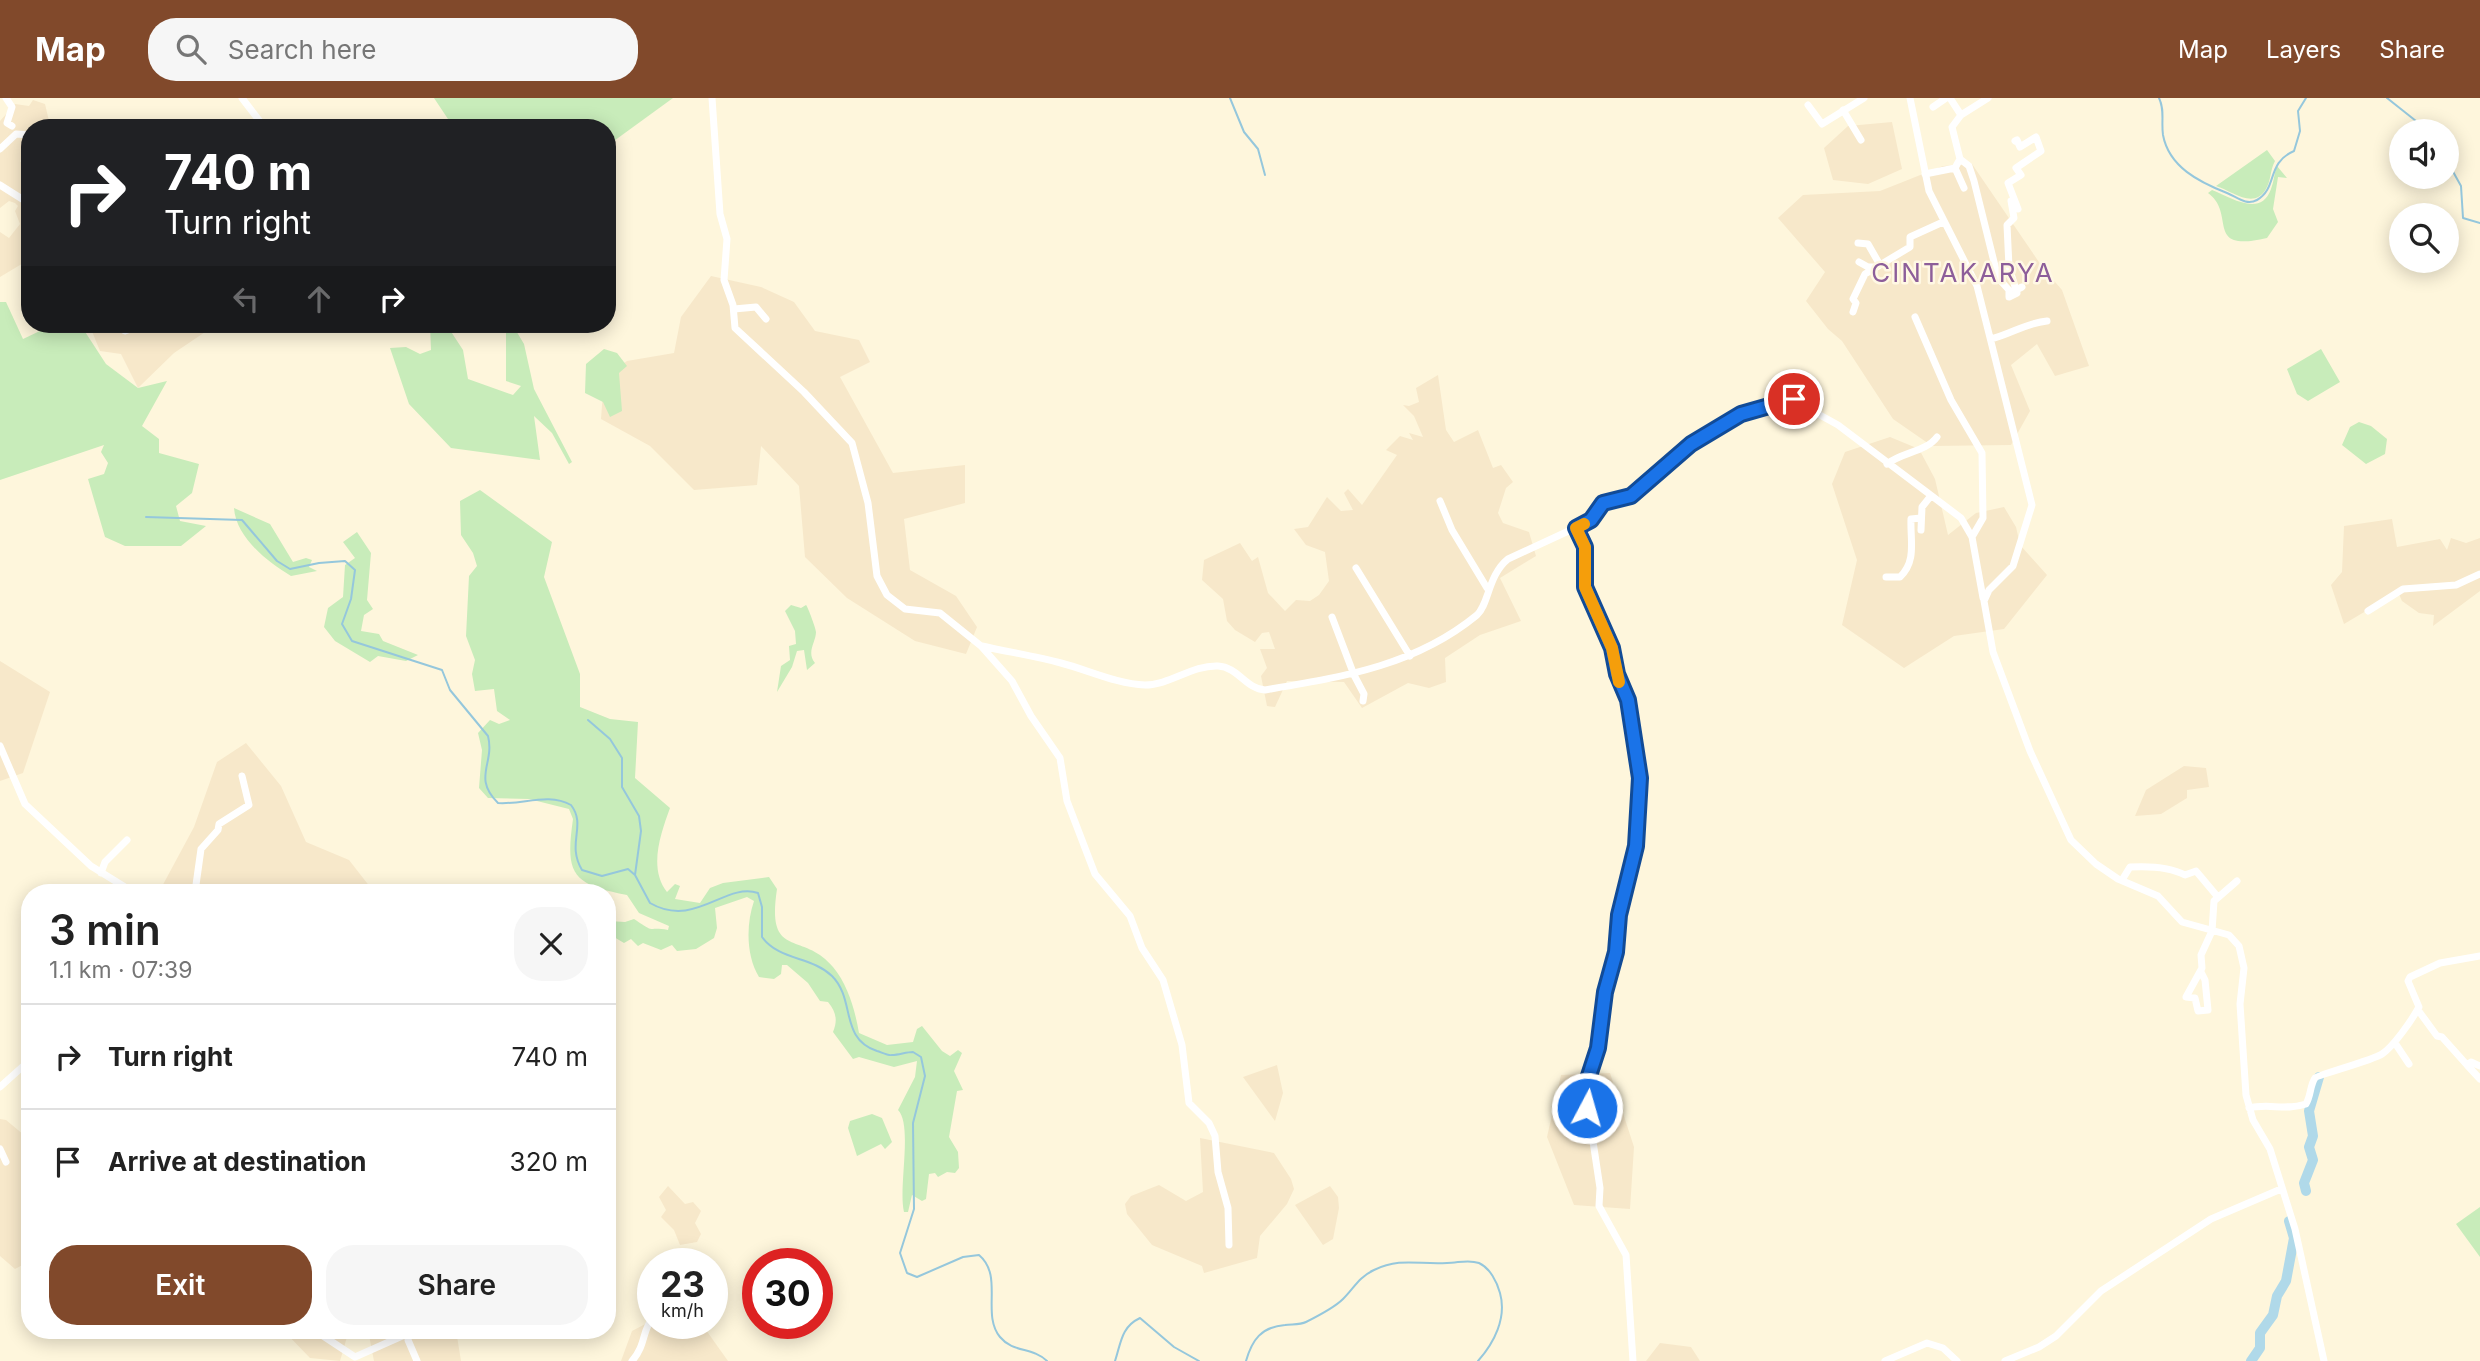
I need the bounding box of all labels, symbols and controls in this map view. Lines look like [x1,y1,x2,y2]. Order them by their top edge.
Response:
search box [148,18,638,81]
text: Map [35,29,106,69]
icon: search [172,30,210,68]
text: Search here [228,34,376,65]
text: Map [2178,35,2228,64]
text: Layers [2266,35,2341,64]
text: Share [2379,35,2445,64]
map controls [2389,119,2459,273]
button: sound [2389,119,2459,189]
text: 740 m [164,143,312,202]
icon: right [49,147,140,238]
text: Turn right [164,203,311,242]
button: search [2389,203,2459,273]
district label: CINTAKARYA [1871,257,2055,288]
icon: left [227,280,265,318]
icon: ahead [300,280,338,318]
icon: right [373,280,411,318]
pin [1764,369,1824,429]
icon: arrive [1775,380,1813,418]
text: 3 min [49,904,161,955]
button: close [514,907,588,981]
text: 1.1 km · 07:39 [49,956,193,984]
icon: right [49,1038,87,1076]
text: Turn right [108,1041,233,1072]
text: 740 m [512,1041,588,1072]
position arrow [1550,1071,1624,1145]
icon: arrive [49,1143,87,1181]
text: Arrive at destination [108,1146,367,1177]
text: 320 m [510,1146,588,1177]
button: Exit [49,1245,312,1325]
button: Share [326,1245,588,1325]
speed limit sign: 30 [742,1248,833,1339]
text: 23 [660,1263,705,1305]
text: km/h [661,1300,704,1321]

